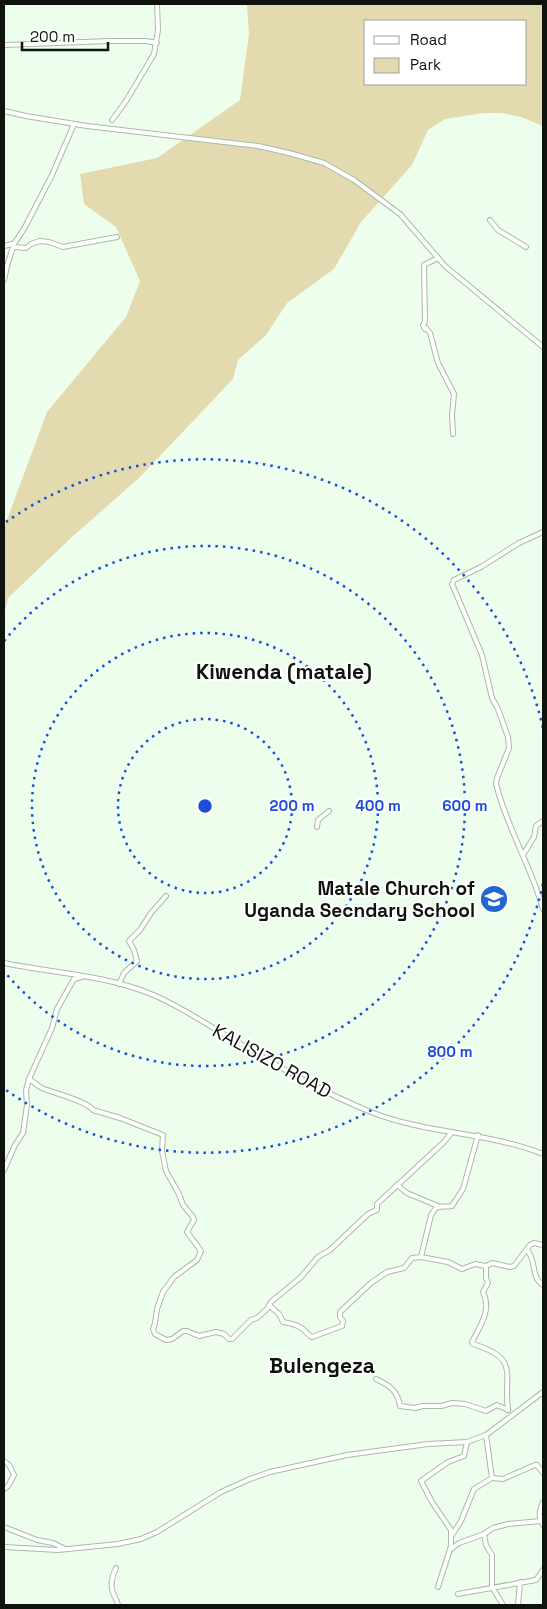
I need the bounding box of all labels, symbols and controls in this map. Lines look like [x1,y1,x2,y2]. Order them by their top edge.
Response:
scale bar [22,20,109,52]
legend [364,20,527,85]
text: 200 m [30,27,75,46]
text: Road [410,30,447,49]
text: Park [410,55,441,74]
district label: Kiwenda (matale) [196,658,372,685]
text: 200 m [270,796,314,815]
text: 400 m [355,796,401,815]
text: 600 m [442,796,488,815]
centre of rings [196,797,214,815]
place label: Matale Church of Uganda Secndary School [244,876,475,923]
school or university icon: Matale Church of Uganda Secndary School [479,884,509,914]
street label: KALISIZO ROAD [208,1018,336,1104]
text: 800 m [427,1042,473,1061]
district label: Bulengeza [269,1352,375,1379]

